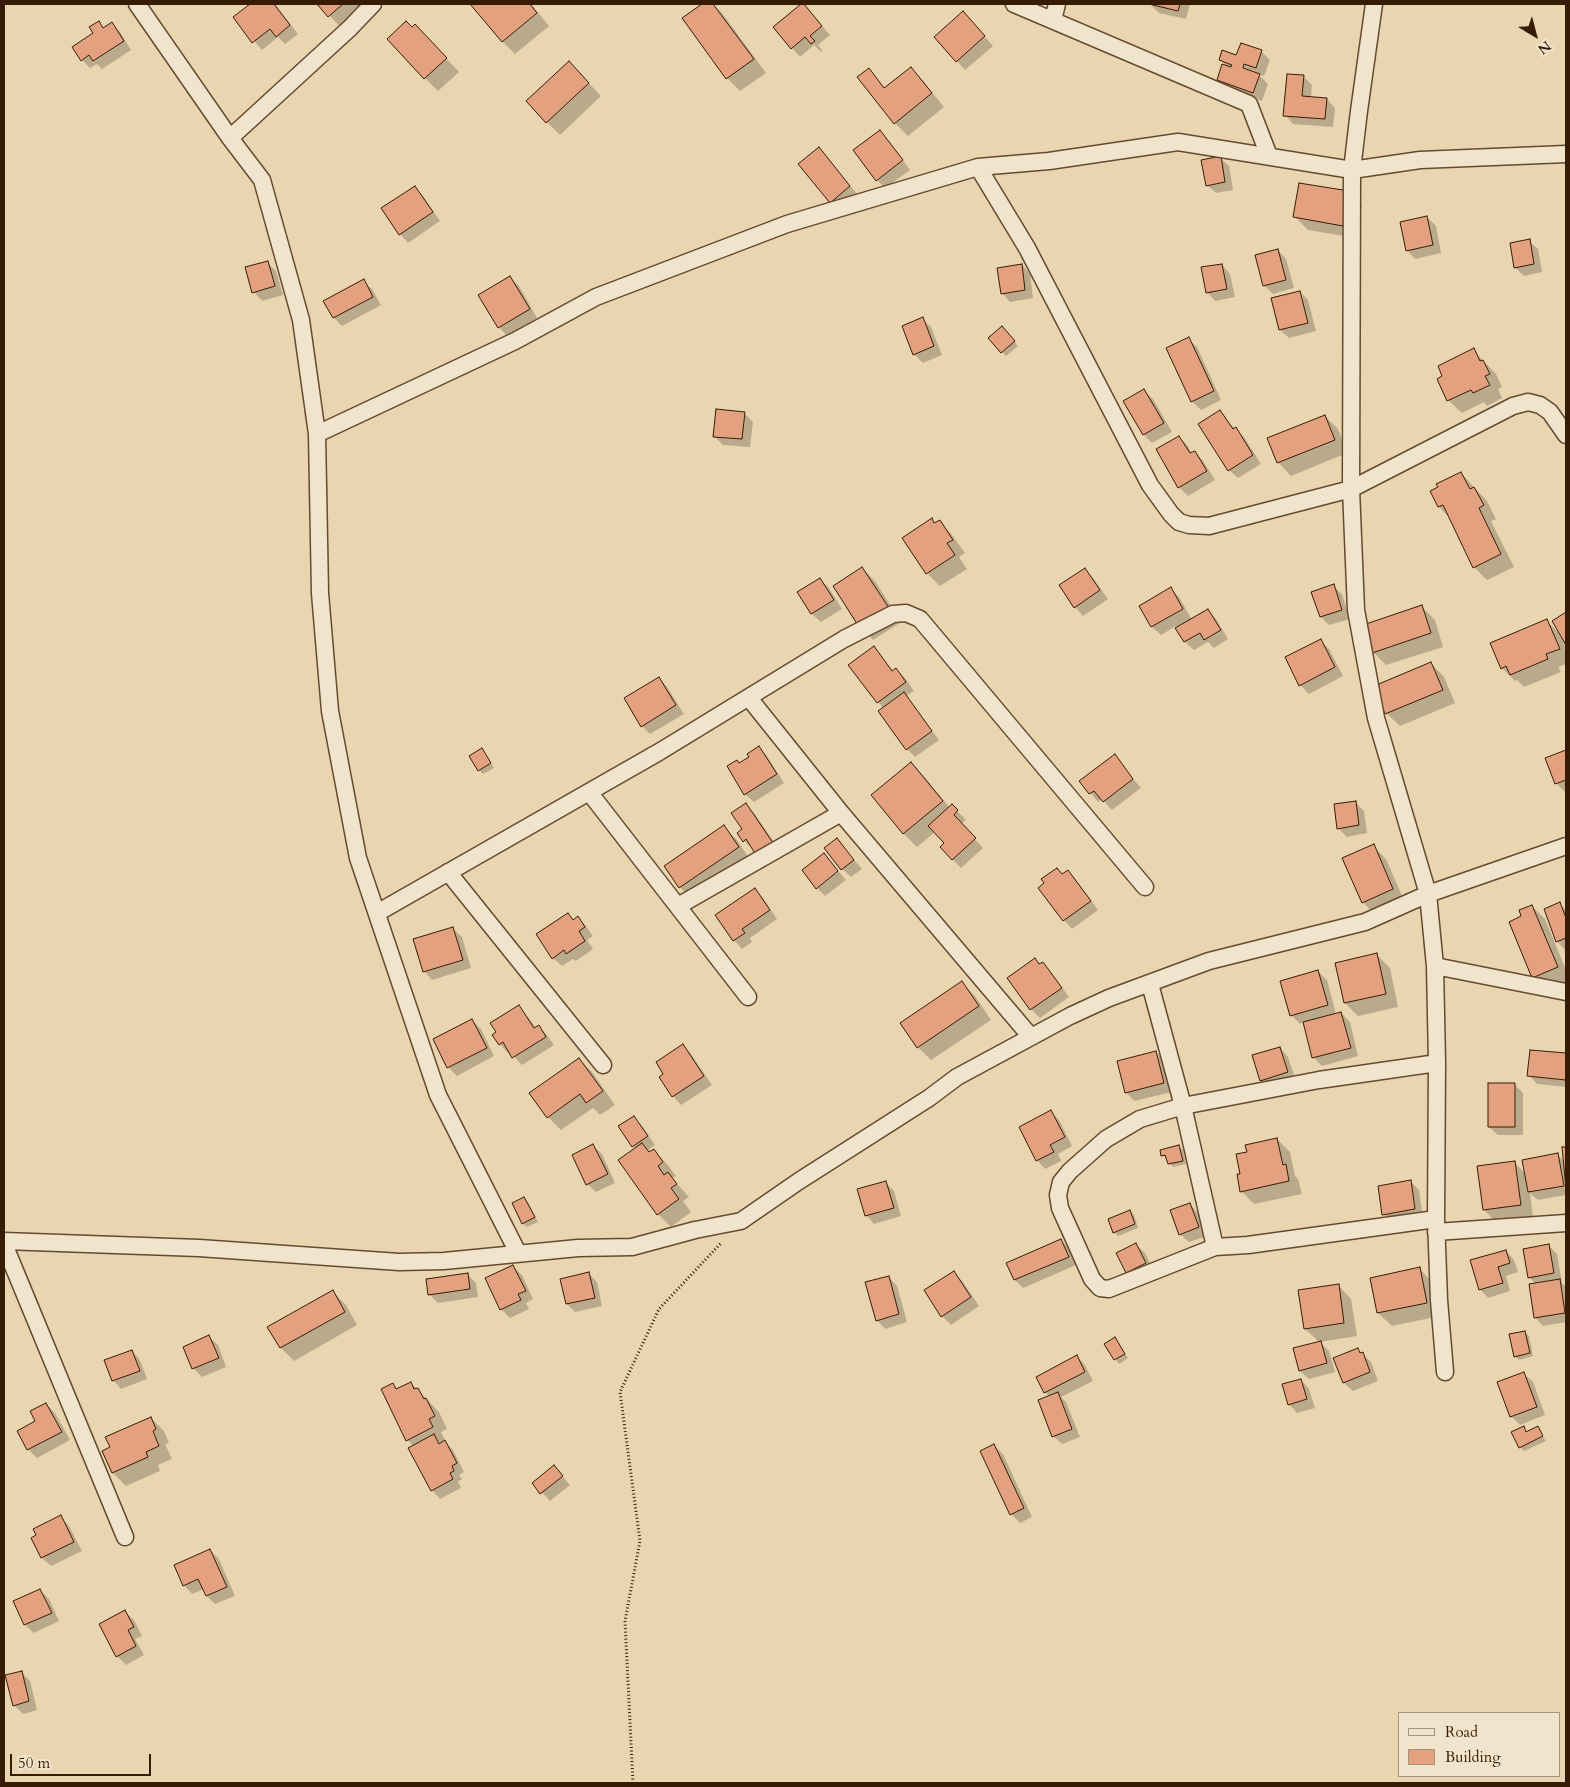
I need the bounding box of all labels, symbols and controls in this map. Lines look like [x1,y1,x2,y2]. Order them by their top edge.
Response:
north arrow [1510,10,1560,60]
text: N [1534,36,1555,59]
legend [1398,1712,1560,1777]
text: Road [1445,1722,1478,1742]
scale bar [12,1744,154,1776]
text: Building [1445,1747,1501,1767]
text: 50 m [18,1753,50,1773]

